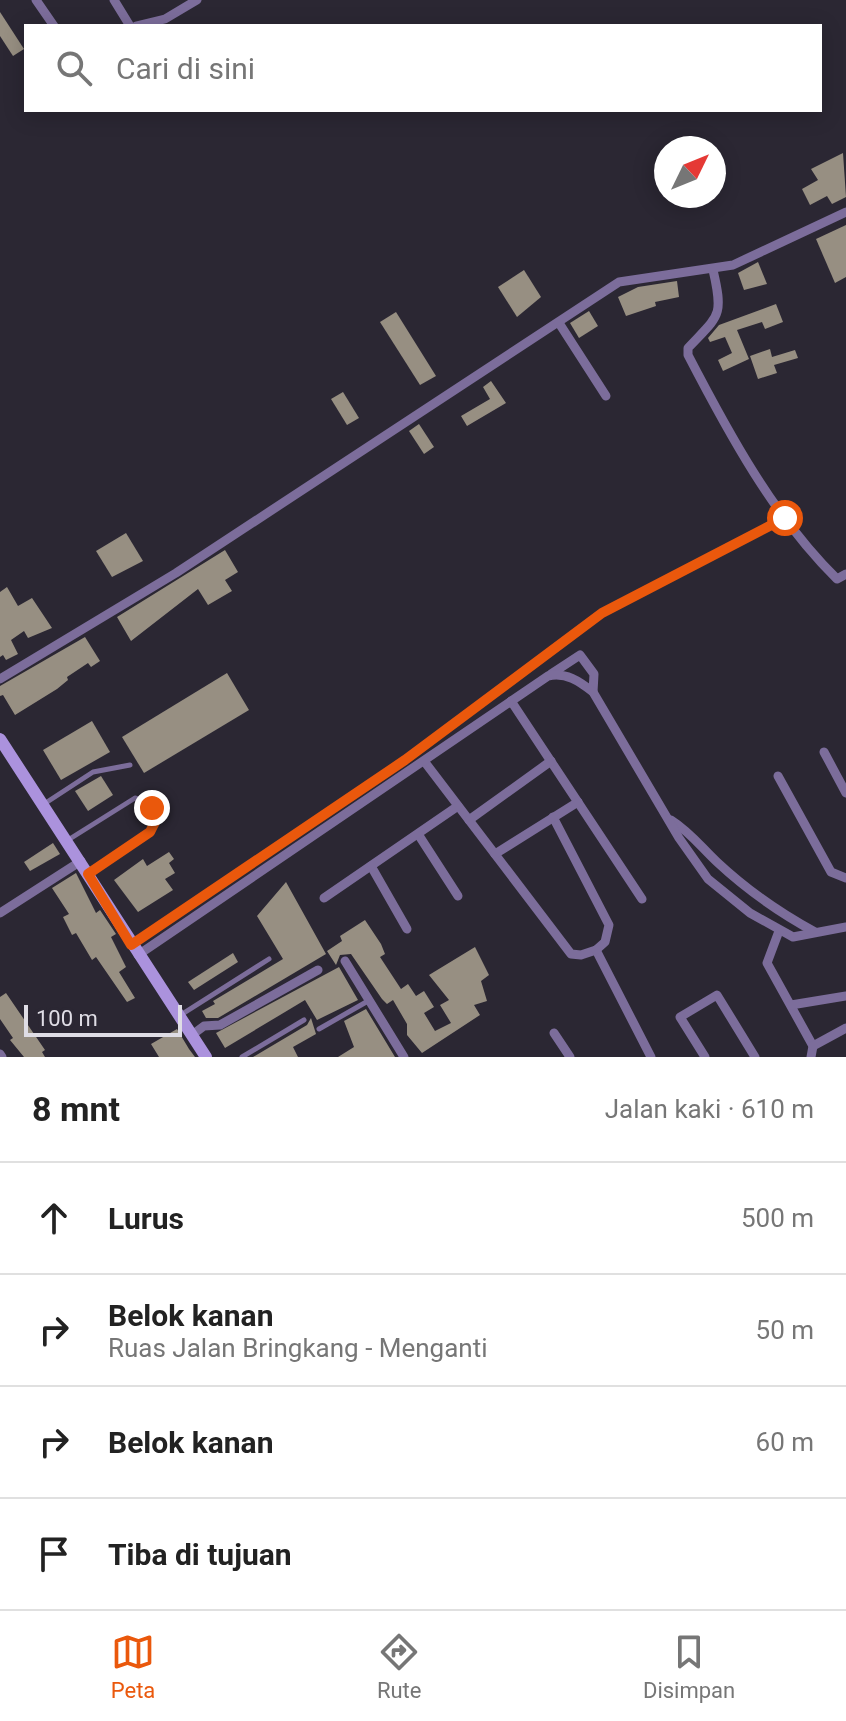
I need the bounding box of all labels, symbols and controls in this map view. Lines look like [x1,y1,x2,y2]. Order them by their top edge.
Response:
search box [24,24,822,112]
icon: search [52,46,96,90]
text: Cari di sini [116,51,255,86]
north arrow [654,136,726,208]
route start [767,500,803,536]
route end [134,790,170,826]
scale bar [24,1001,182,1037]
text: 100 m [36,1006,98,1031]
text: 8 mnt [32,1089,120,1129]
text: Jalan kaki · 610 m [605,1094,814,1124]
icon: ahead [32,1196,76,1240]
text: Lurus [108,1201,184,1236]
text: 500 m [741,1203,814,1233]
text: Belok kanan [108,1298,273,1333]
icon: right [32,1308,76,1352]
text: 50 m [756,1315,814,1345]
text: Ruas Jalan Bringkang - Menganti [108,1333,488,1363]
icon: right [32,1420,76,1464]
text: Belok kanan [108,1425,273,1460]
text: 60 m [756,1427,814,1457]
icon: arrive [32,1532,76,1576]
text: Tiba di tujuan [108,1537,292,1572]
tab: Peta [111,1630,155,1703]
tab: Rute [377,1630,421,1703]
tab: Disimpan [643,1630,735,1703]

